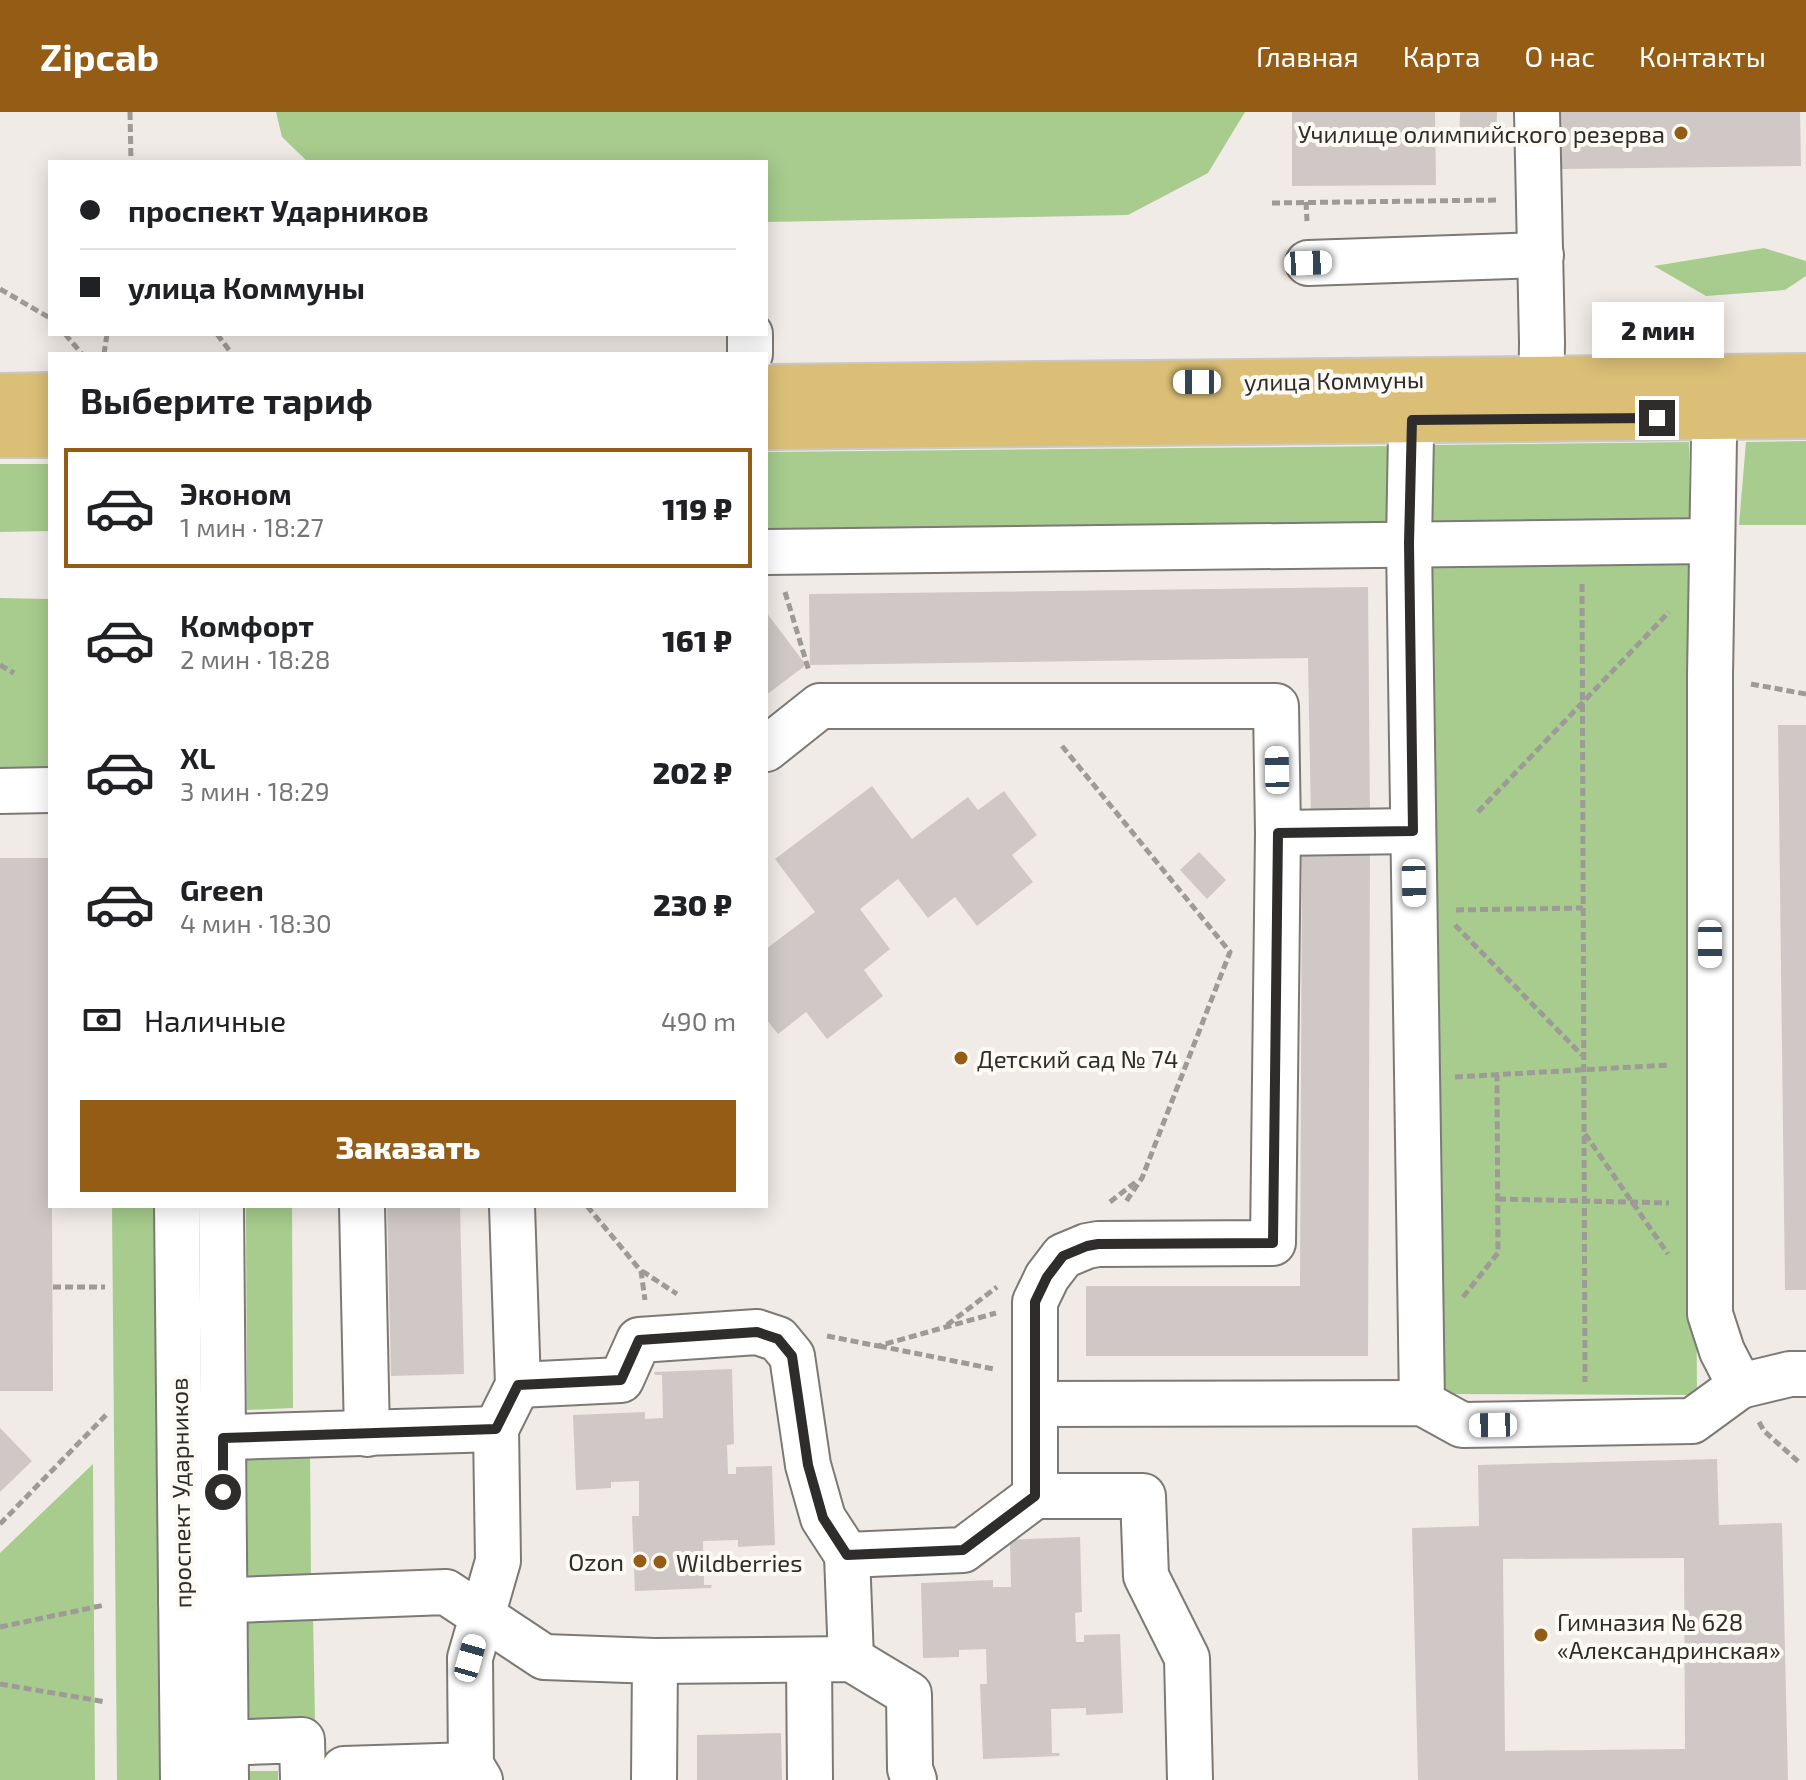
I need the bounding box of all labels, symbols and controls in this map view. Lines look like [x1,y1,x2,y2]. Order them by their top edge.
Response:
text: Zipcab [40,33,159,79]
text: Главная [1256,39,1359,73]
text: Карта [1403,39,1481,73]
text: О нас [1525,39,1595,73]
text: Контакты [1639,39,1766,73]
place label: Училище олимпийского резерва [1298,119,1665,148]
marker: Училище олимпийского резерва [1672,124,1690,142]
text: проспект Ударников [128,192,429,228]
car [1284,250,1332,276]
text: улица Коммуны [128,269,365,305]
callout: 2 мин [1591,302,1723,358]
text: 2 мин [1621,314,1695,345]
street label: улица Коммуны [1244,364,1424,397]
car [1173,370,1221,394]
text: Выберите тариф [80,378,373,421]
route end [1639,400,1675,436]
icon: car [84,472,156,544]
text: Эконом [180,475,292,511]
text: 119 ₽ [662,490,732,526]
text: 1 мин · 18:27 [180,511,324,542]
icon: car [84,604,156,676]
text: Комфорт [180,607,314,643]
text: 161 ₽ [662,622,732,658]
text: 2 мин · 18:28 [180,643,331,674]
icon: car [84,736,156,808]
text: XL [180,739,215,775]
car [1265,746,1289,794]
text: 202 ₽ [652,754,732,790]
text: 3 мин · 18:29 [180,775,330,806]
car [1402,859,1426,907]
icon: car [84,868,156,940]
text: Green [180,871,264,907]
text: 230 ₽ [653,886,732,922]
text: 4 мин · 18:30 [180,907,332,938]
car [1698,920,1722,968]
icon: cash [80,998,124,1042]
text: Наличные [144,1002,286,1038]
text: 490 m [661,1005,736,1036]
place label: Детский сад № 74 [977,1044,1178,1073]
marker: Детский сад № 74 [952,1049,970,1067]
button: Заказать [80,1100,736,1192]
street label: проспект Ударников [163,1377,197,1609]
car [1469,1413,1517,1437]
route start [205,1474,241,1510]
place label: Ozon [568,1547,624,1576]
place label: Wildberries [676,1548,802,1577]
marker: Ozon [631,1552,649,1570]
marker: Wildberries [651,1553,669,1571]
place label: Гимназия № 628 «Александринская» [1557,1607,1781,1664]
marker: Гимназия № 628 «Александринская» [1532,1626,1550,1644]
car [452,1632,488,1684]

